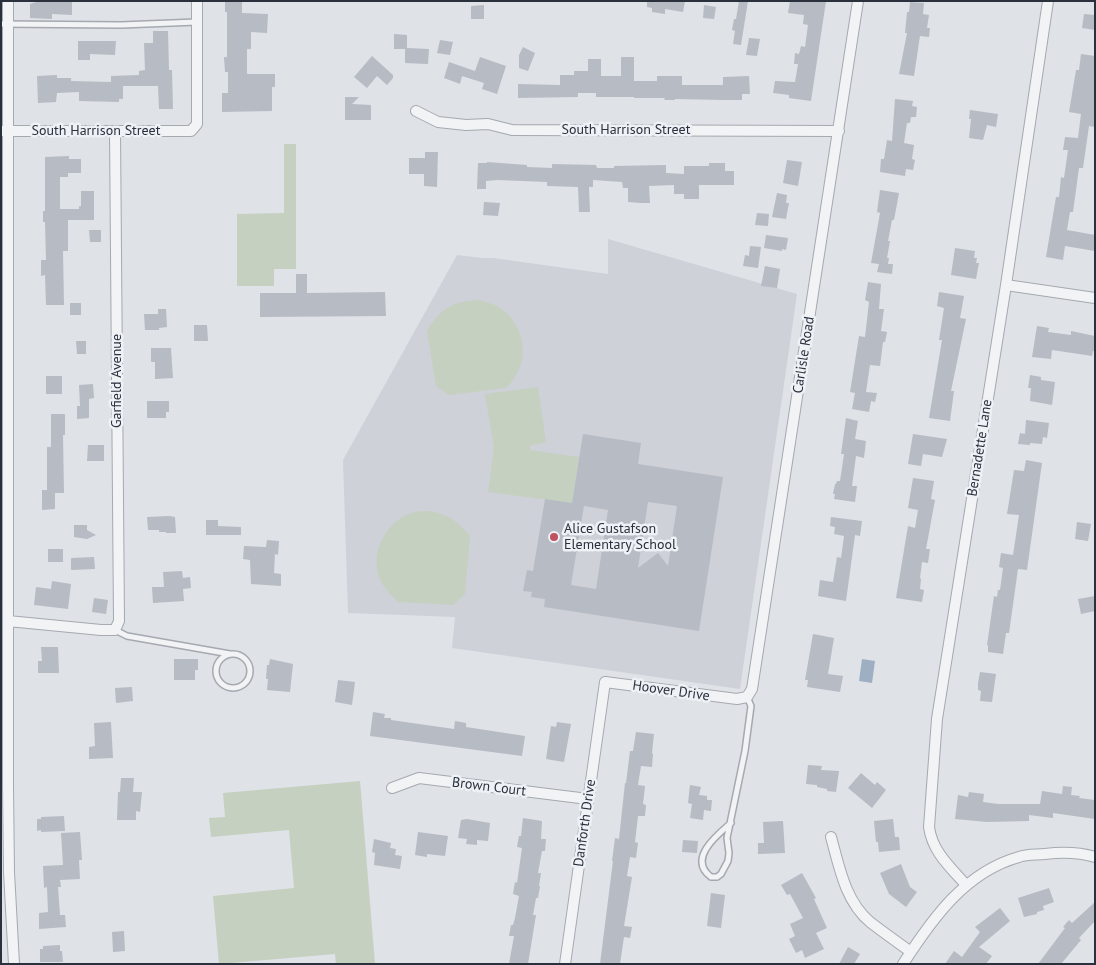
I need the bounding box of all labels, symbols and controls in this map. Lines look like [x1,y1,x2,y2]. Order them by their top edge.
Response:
street label: South Harrison Street [562,122,690,138]
street label: South Harrison Street [32,123,160,139]
street label: Carlisle Road [790,315,818,395]
street label: Garfield Avenue [109,334,125,428]
street label: Bernadette Lane [964,398,996,498]
place label: Alice Gustafson Elementary School [564,521,676,554]
marker: Alice Gustafson Elementary School [548,531,560,543]
street label: Hoover Drive [631,677,711,705]
street label: Brown Court [451,774,527,800]
street label: Danforth Drive [571,778,599,868]

